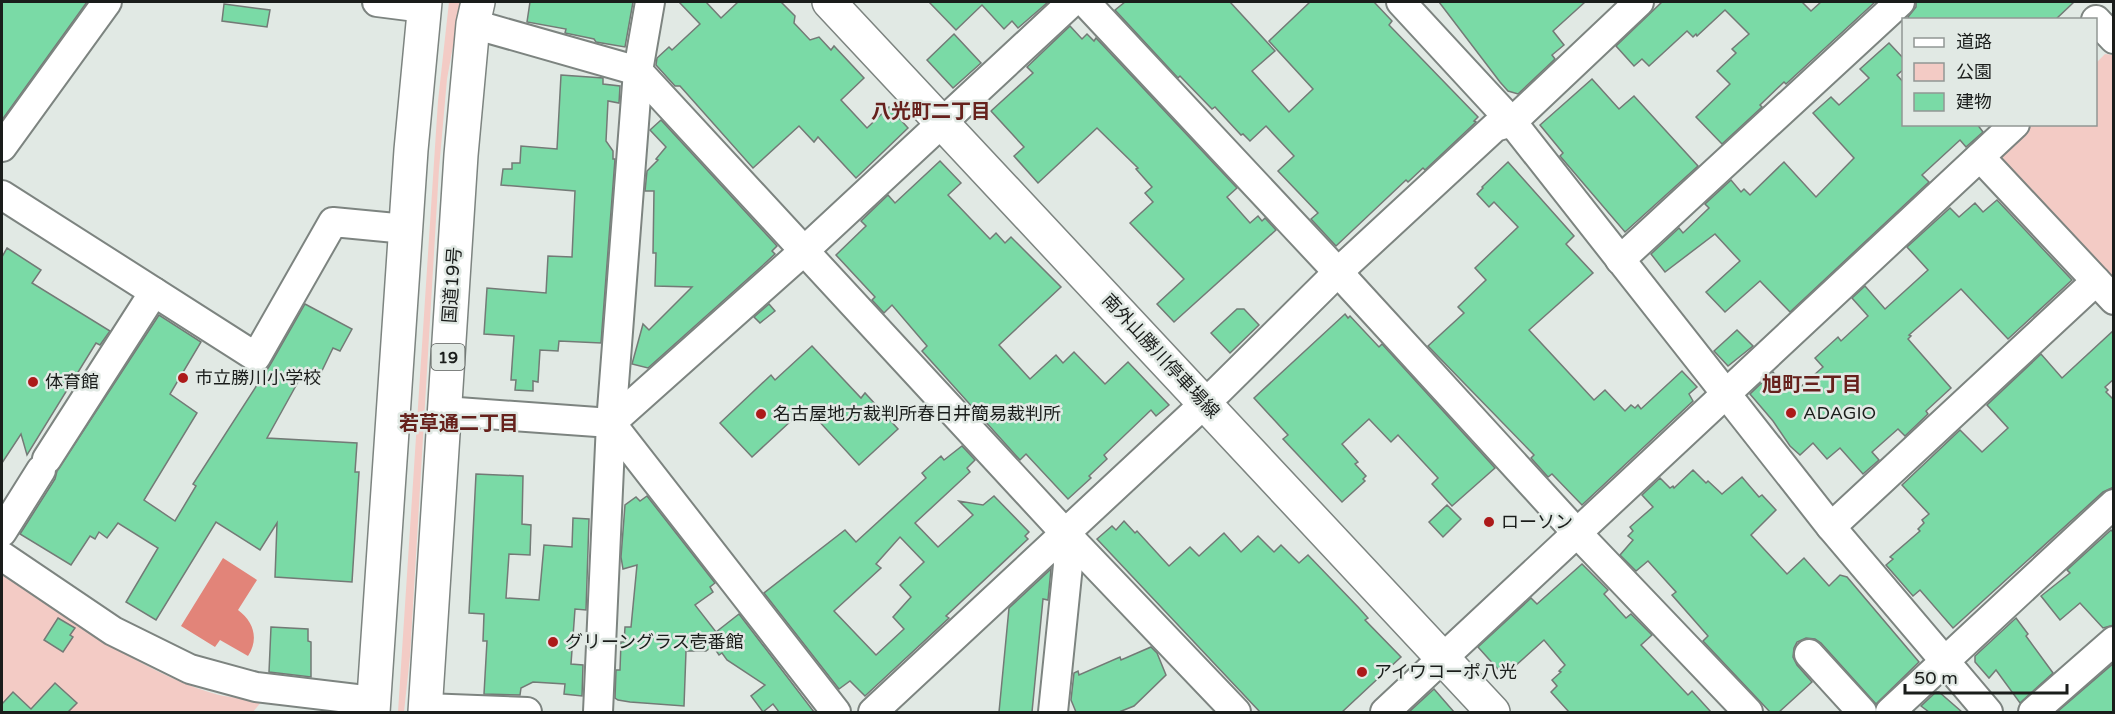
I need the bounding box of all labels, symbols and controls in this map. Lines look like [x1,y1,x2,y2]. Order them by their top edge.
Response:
legend [1902,18,2097,126]
text: 道路 [1956,31,1992,53]
text: 公園 [1956,61,1992,83]
text: 建物 [1956,91,1992,113]
district label: 八光町二丁目 [871,100,991,124]
street label: 国道19号 [438,246,466,324]
street label: 南外山勝川停車場線 [1098,289,1224,423]
road number: 19 [432,344,464,370]
place label: 市立勝川小学校 [195,367,321,389]
place label: 体育館 [45,371,99,393]
marker: 市立勝川小学校 [176,371,190,385]
district label: 旭町三丁目 [1762,373,1862,397]
marker: 体育館 [26,375,40,389]
place label: ADAGIO [1803,402,1876,424]
place label: 名古屋地方裁判所春日井簡易裁判所 [773,403,1061,425]
marker: ADAGIO [1784,406,1798,420]
marker: 名古屋地方裁判所春日井簡易裁判所 [754,407,768,421]
district label: 若草通二丁目 [399,412,519,436]
place label: ローソン [1501,511,1573,533]
marker: ローソン [1482,515,1496,529]
place label: グリーングラス壱番館 [565,631,744,653]
marker: グリーングラス壱番館 [546,635,560,649]
scale bar [1905,657,2067,695]
place label: アイワコーポ八光 [1374,661,1517,683]
marker: アイワコーポ八光 [1355,665,1369,679]
text: 50 m [1914,667,1958,689]

